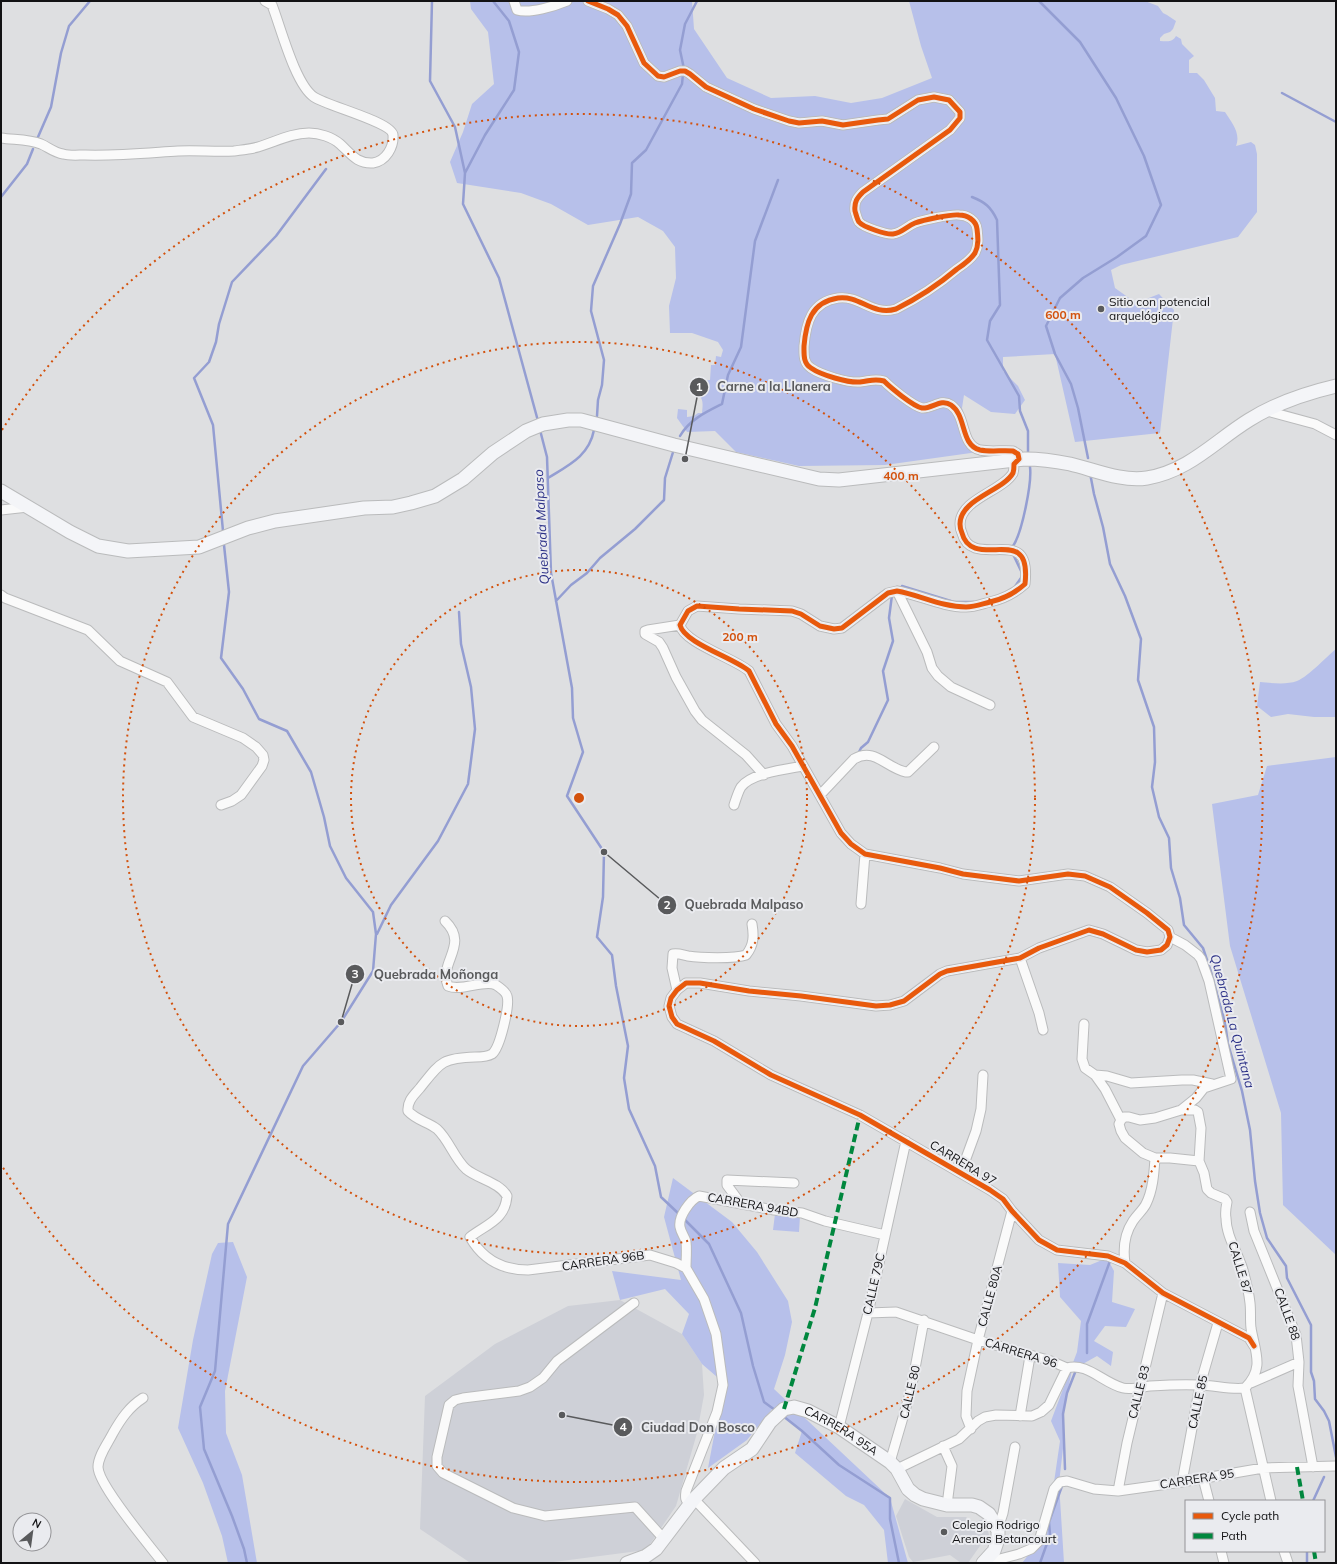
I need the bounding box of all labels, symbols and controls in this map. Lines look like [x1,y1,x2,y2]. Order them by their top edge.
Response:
place label: Sitio con potencial arquelógicco [1109,294,1210,323]
marker: Sitio con potencial arquelógicco [1096,304,1106,314]
text: 600 m [1045,307,1081,322]
callout: Carne a la Llanera [689,374,839,399]
text: Carne a la Llanera [717,378,831,394]
text: 1 [695,379,703,394]
text: 400 m [883,468,919,483]
water label: Quebrada Malpaso [530,469,552,585]
text: 200 m [722,629,758,644]
centre of rings [572,791,586,805]
callout: Quebrada Malpaso [657,892,812,917]
text: Quebrada Malpaso [684,896,804,912]
text: 2 [663,897,671,912]
water label: Quebrada La Quintana [1207,952,1259,1090]
callout: Quebrada Moñonga [345,962,506,987]
text: 3 [351,966,359,981]
text: Quebrada Moñonga [374,966,498,982]
street label: CARRERA 97 [927,1137,999,1188]
street label: CARRERA 94BD [706,1189,800,1220]
street label: CALLE 87 [1225,1240,1256,1296]
street label: CARRERA 96B [561,1247,645,1274]
street label: CALLE 79C [859,1252,888,1316]
street label: CALLE 80A [974,1263,1005,1328]
street label: CALLE 88 [1271,1286,1304,1342]
street label: CARRERA 96 [983,1334,1059,1371]
street label: CALLE 80 [896,1364,923,1420]
street label: CALLE 83 [1125,1364,1152,1420]
street label: CALLE 85 [1185,1374,1211,1430]
street label: CARRERA 95A [802,1402,881,1459]
callout: Ciudad Don Bosco [613,1415,763,1440]
text: 4 [619,1419,627,1434]
text: Ciudad Don Bosco [641,1419,755,1435]
street label: CARRERA 95 [1159,1465,1235,1492]
legend [1185,1500,1325,1552]
text: Cycle path [1221,1508,1279,1523]
north arrow [12,1512,52,1552]
text: N [30,1515,44,1531]
place label: Colegio Rodrigo Arenas Betancourt [952,1517,1057,1546]
marker: Colegio Rodrigo Arenas Betancourt [939,1527,949,1537]
text: Path [1221,1528,1247,1543]

